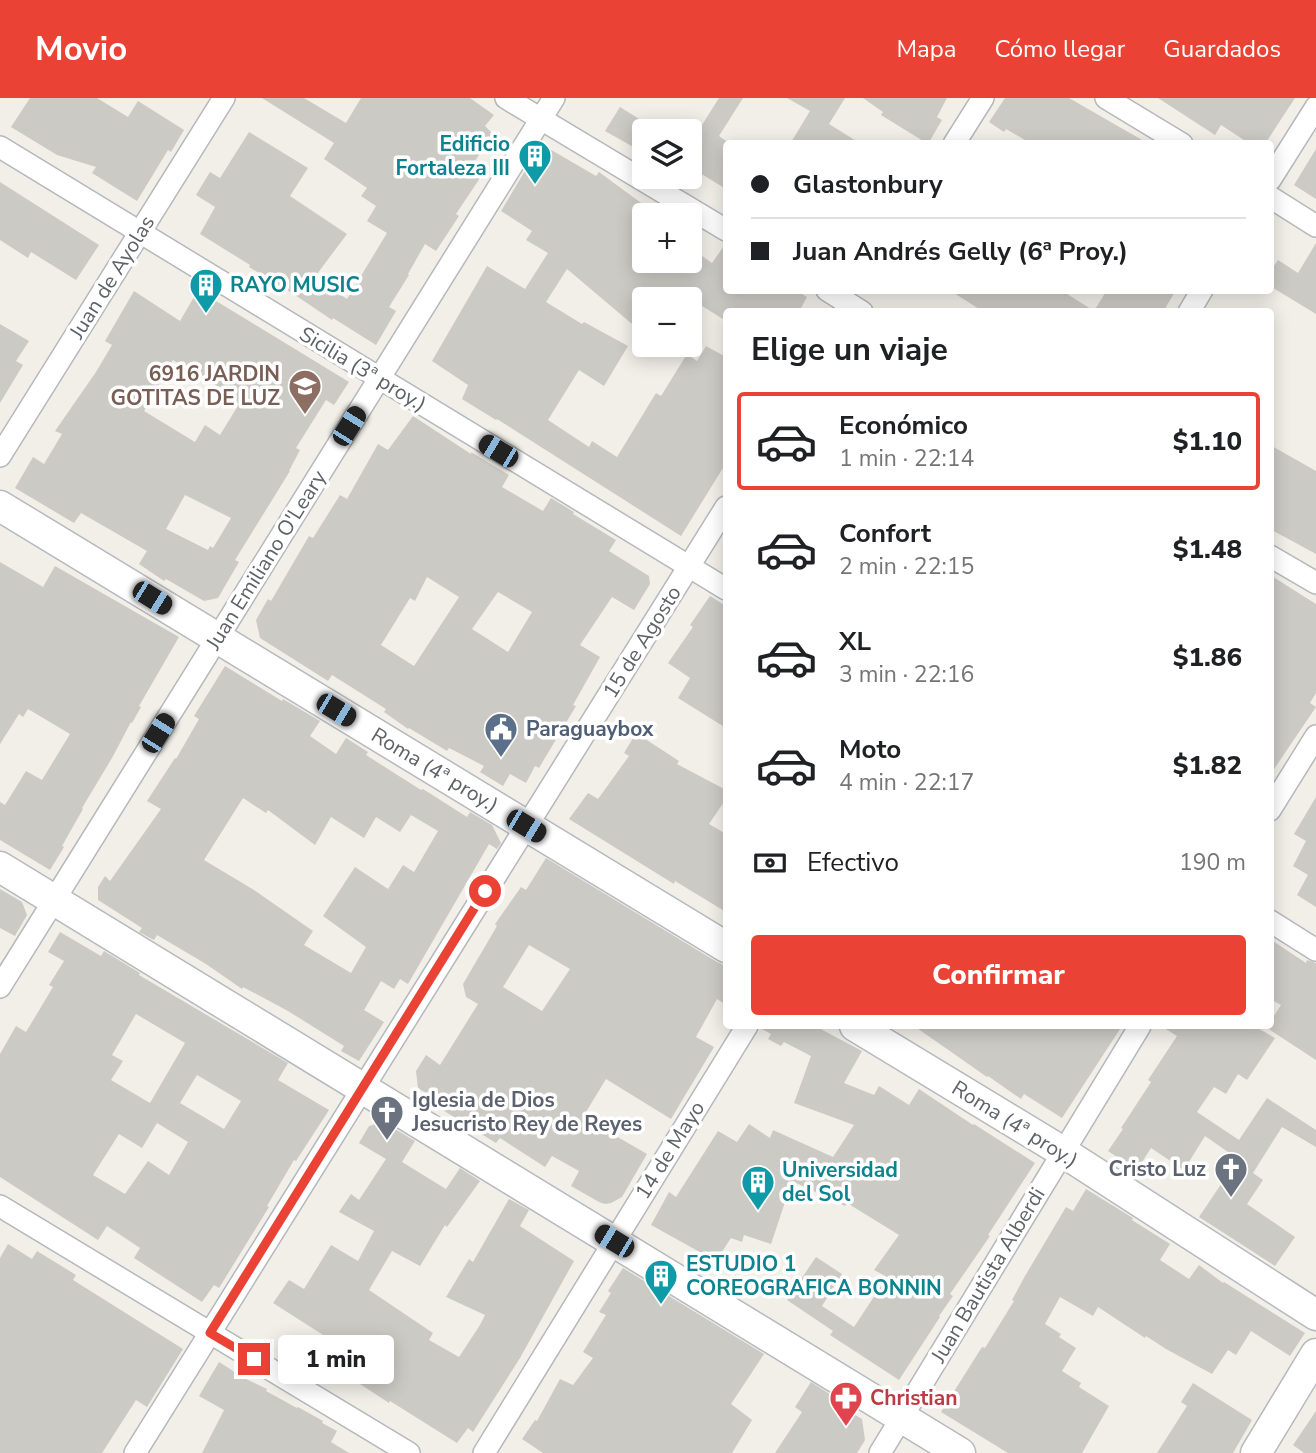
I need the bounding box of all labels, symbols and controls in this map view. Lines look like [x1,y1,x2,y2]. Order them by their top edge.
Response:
text: Movio [35,27,127,72]
text: Mapa [896,33,956,65]
text: Cómo llegar [994,33,1125,65]
text: Guardados [1163,33,1281,65]
map controls [632,119,702,357]
button: layers [632,119,702,189]
place label: Edificio Fortaleza III [396,130,510,182]
building icon: Edificio Fortaleza III [516,137,554,186]
text: Glastonbury [793,167,943,202]
button: + [632,203,702,273]
street label: Juan de Ayolas [62,210,161,345]
text: Juan Andrés Gelly (6ª Proy.) [793,234,1128,269]
building icon: RAYO MUSIC [187,266,225,315]
place label: RAYO MUSIC [230,271,360,299]
button: − [632,287,702,357]
street label: Sicilia (3ª proy.) [294,320,432,418]
text: Elige un viaje [751,328,948,371]
place label: 6916 JARDIN GOTITAS DE LUZ [111,360,280,412]
school or university icon: 6916 JARDIN GOTITAS DE LUZ [286,367,324,416]
car [329,403,370,449]
text: Económico [839,408,968,443]
icon: car [755,410,818,473]
text: $1.10 [1173,424,1242,459]
car [475,431,522,471]
text: 1 min · 22:14 [839,443,974,474]
street label: Juan Emiliano O'Leary [199,465,333,656]
text: Confort [839,516,931,551]
icon: car [755,518,818,581]
text: $1.48 [1173,532,1242,567]
text: 2 min · 22:15 [839,551,974,582]
car [129,578,176,618]
street label: 15 de Agosto [596,581,688,703]
text: XL [839,624,871,659]
icon: car [755,626,818,689]
text: $1.86 [1173,640,1242,675]
text: 3 min · 22:16 [839,659,974,690]
car [313,690,360,730]
car [138,710,179,756]
public building icon: Paraguaybox [482,710,520,759]
place label: Paraguaybox [526,715,654,743]
street label: Roma (4ª proy.) [366,721,504,819]
text: Moto [839,732,901,767]
icon: car [755,734,818,797]
text: $1.82 [1173,748,1242,783]
text: 4 min · 22:17 [839,767,974,798]
car [503,806,550,846]
icon: cash [751,844,789,882]
text: Efectivo [807,845,899,880]
text: 190 m [1179,847,1246,878]
route start [469,875,501,907]
button: Confirmar [751,935,1246,1015]
street label: Roma (4ª proy.) [947,1074,1083,1174]
place label: Iglesia de Dios Jesucristo Rey de Reyes [411,1086,642,1138]
church icon: Iglesia de Dios Jesucristo Rey de Reyes [368,1093,406,1142]
street label: 14 de Mayo [629,1096,711,1204]
church icon: Cristo Luz [1212,1150,1250,1199]
place label: Cristo Luz [1109,1155,1206,1183]
place label: Universidad del Sol [782,1156,898,1208]
building icon: Universidad del Sol [739,1163,777,1212]
street label: Juan Bautista Alberdi [924,1182,1051,1369]
car [591,1221,638,1261]
place label: ESTUDIO 1 COREOGRAFICA BONNIN [686,1250,942,1302]
building icon: ESTUDIO 1 COREOGRAFICA BONNIN [642,1257,680,1306]
callout: 1 min [278,1334,394,1384]
route end [238,1343,270,1375]
text: 1 min [306,1344,366,1375]
pharmacy icon: Christian [827,1379,865,1428]
place label: Christian [870,1384,957,1412]

